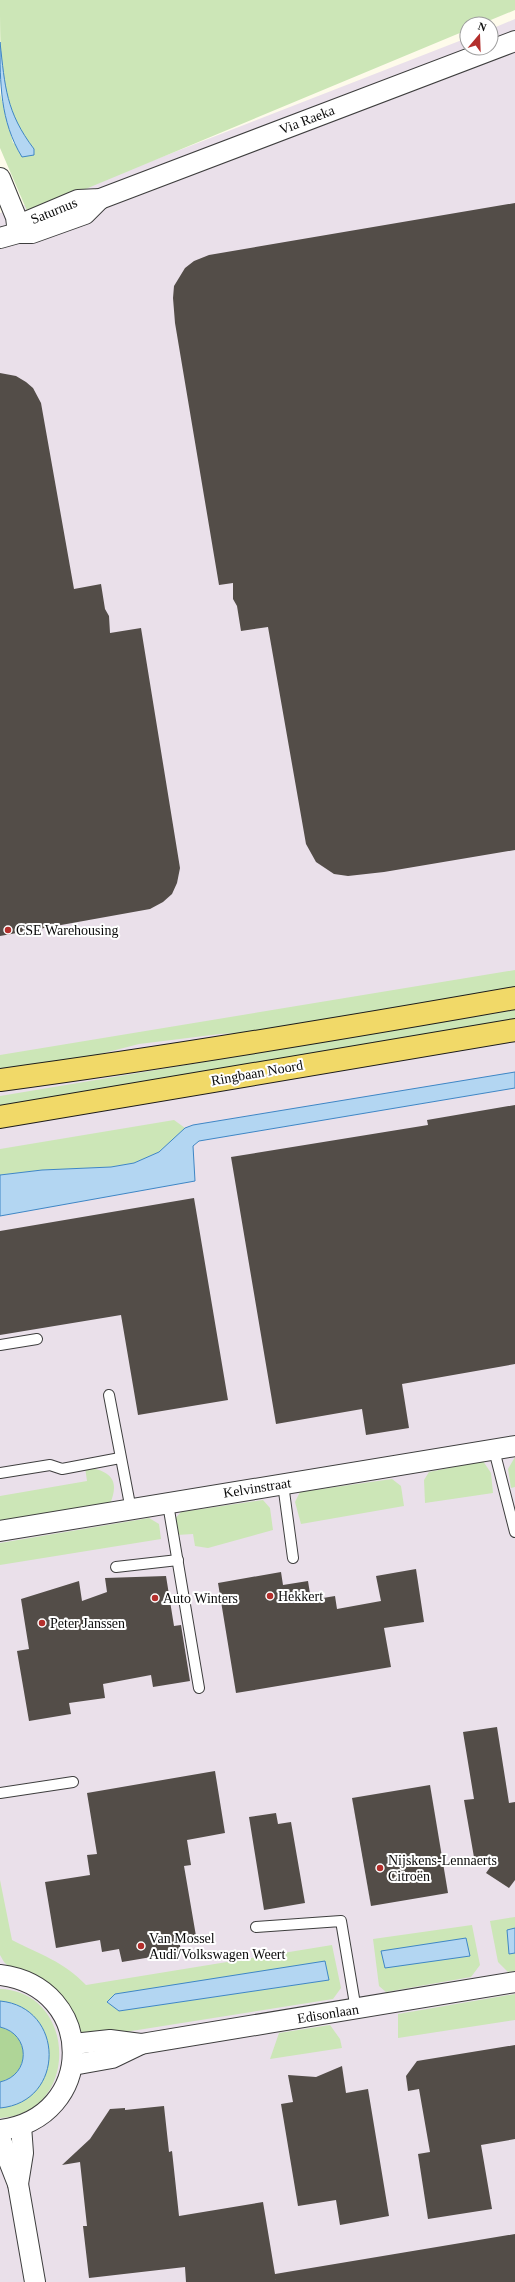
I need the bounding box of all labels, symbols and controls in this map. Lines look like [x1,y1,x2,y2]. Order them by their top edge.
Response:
north arrow [459,16,499,56]
text: N [477,20,488,34]
street label: Via Raeka [277,102,337,137]
street label: Saturnus [28,195,80,227]
place label: CSE Warehousing [16,923,118,938]
marker: CSE Warehousing [3,925,13,935]
street label: Ringbaan Noord [210,1058,304,1088]
street label: Kelvinstraat [222,1475,292,1501]
place label: Hekkert [278,1589,323,1604]
place label: Auto Winters [163,1591,238,1606]
marker: Hekkert [265,1591,275,1601]
marker: Auto Winters [150,1593,160,1603]
place label: Peter Janssen [50,1616,125,1631]
marker: Peter Janssen [37,1618,47,1628]
place label: Nijskens-Lennaerts Citroën [388,1853,497,1884]
marker: Nijskens-Lennaerts Citroën [375,1863,385,1873]
place label: Van Mossel Audi/Volkswagen Weert [149,1931,286,1962]
marker: Van Mossel Audi/Volkswagen Weert [136,1941,146,1951]
street label: Edisonlaan [296,2002,360,2026]

